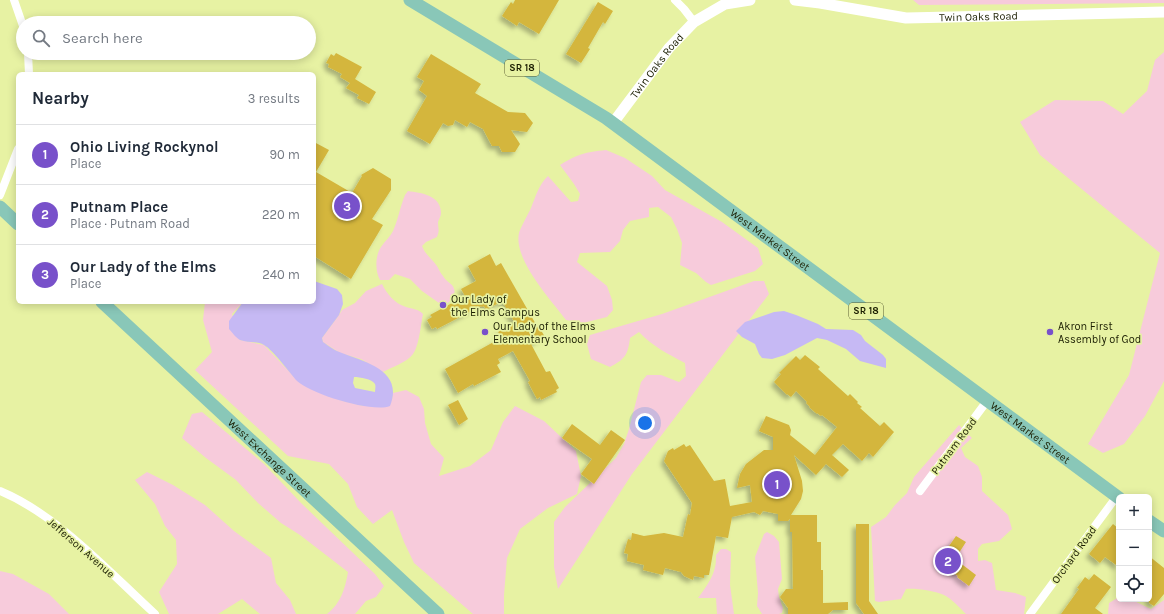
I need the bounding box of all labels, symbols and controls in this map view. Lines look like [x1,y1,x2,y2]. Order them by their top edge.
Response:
street label: Twin Oaks Road [939,9,1018,24]
search box [16,16,316,60]
icon: search [30,27,52,49]
text: Search here [62,29,143,47]
street label: Twin Oaks Road [627,31,686,101]
road number: SR 18 [505,60,539,76]
text: Nearby [32,88,89,108]
text: 3 results [248,91,300,106]
text: Ohio Living Rockynol [70,138,218,156]
text: 1 [43,147,47,162]
text: 90 m [269,147,300,162]
text: Place [70,156,101,171]
pin: 3 [334,191,360,221]
text: Putnam Place [70,198,168,216]
street label: West Market Street [728,206,813,273]
text: 2 [41,207,49,222]
text: 220 m [262,207,300,222]
text: Place · Putnam Road [70,216,190,231]
text: Our Lady of the Elms [70,258,216,276]
text: 3 [41,267,49,282]
text: 240 m [262,267,300,282]
text: Place [70,276,101,291]
place label: Our Lady of the Elms Campus [451,293,540,319]
marker: Our Lady of the Elms Campus [438,300,448,310]
road number: SR 18 [849,303,883,319]
place label: Our Lady of the Elms Elementary School [493,320,596,346]
place label: Akron First Assembly of God [1058,320,1141,346]
marker: Our Lady of the Elms Elementary School [480,327,490,337]
marker: Akron First Assembly of God [1045,327,1055,337]
street label: West Market Street [988,399,1073,466]
your location [635,413,655,433]
street label: Putnam Road [928,415,980,477]
street label: West Exchange Street [225,416,314,500]
pin: 1 [764,469,790,499]
map controls [1116,494,1152,602]
button: + [1116,494,1152,530]
street label: Jefferson Avenue [45,515,117,581]
street label: Orchard Road [1049,524,1099,586]
button: − [1116,530,1152,566]
pin: 2 [935,546,961,576]
button: locate [1116,566,1152,602]

